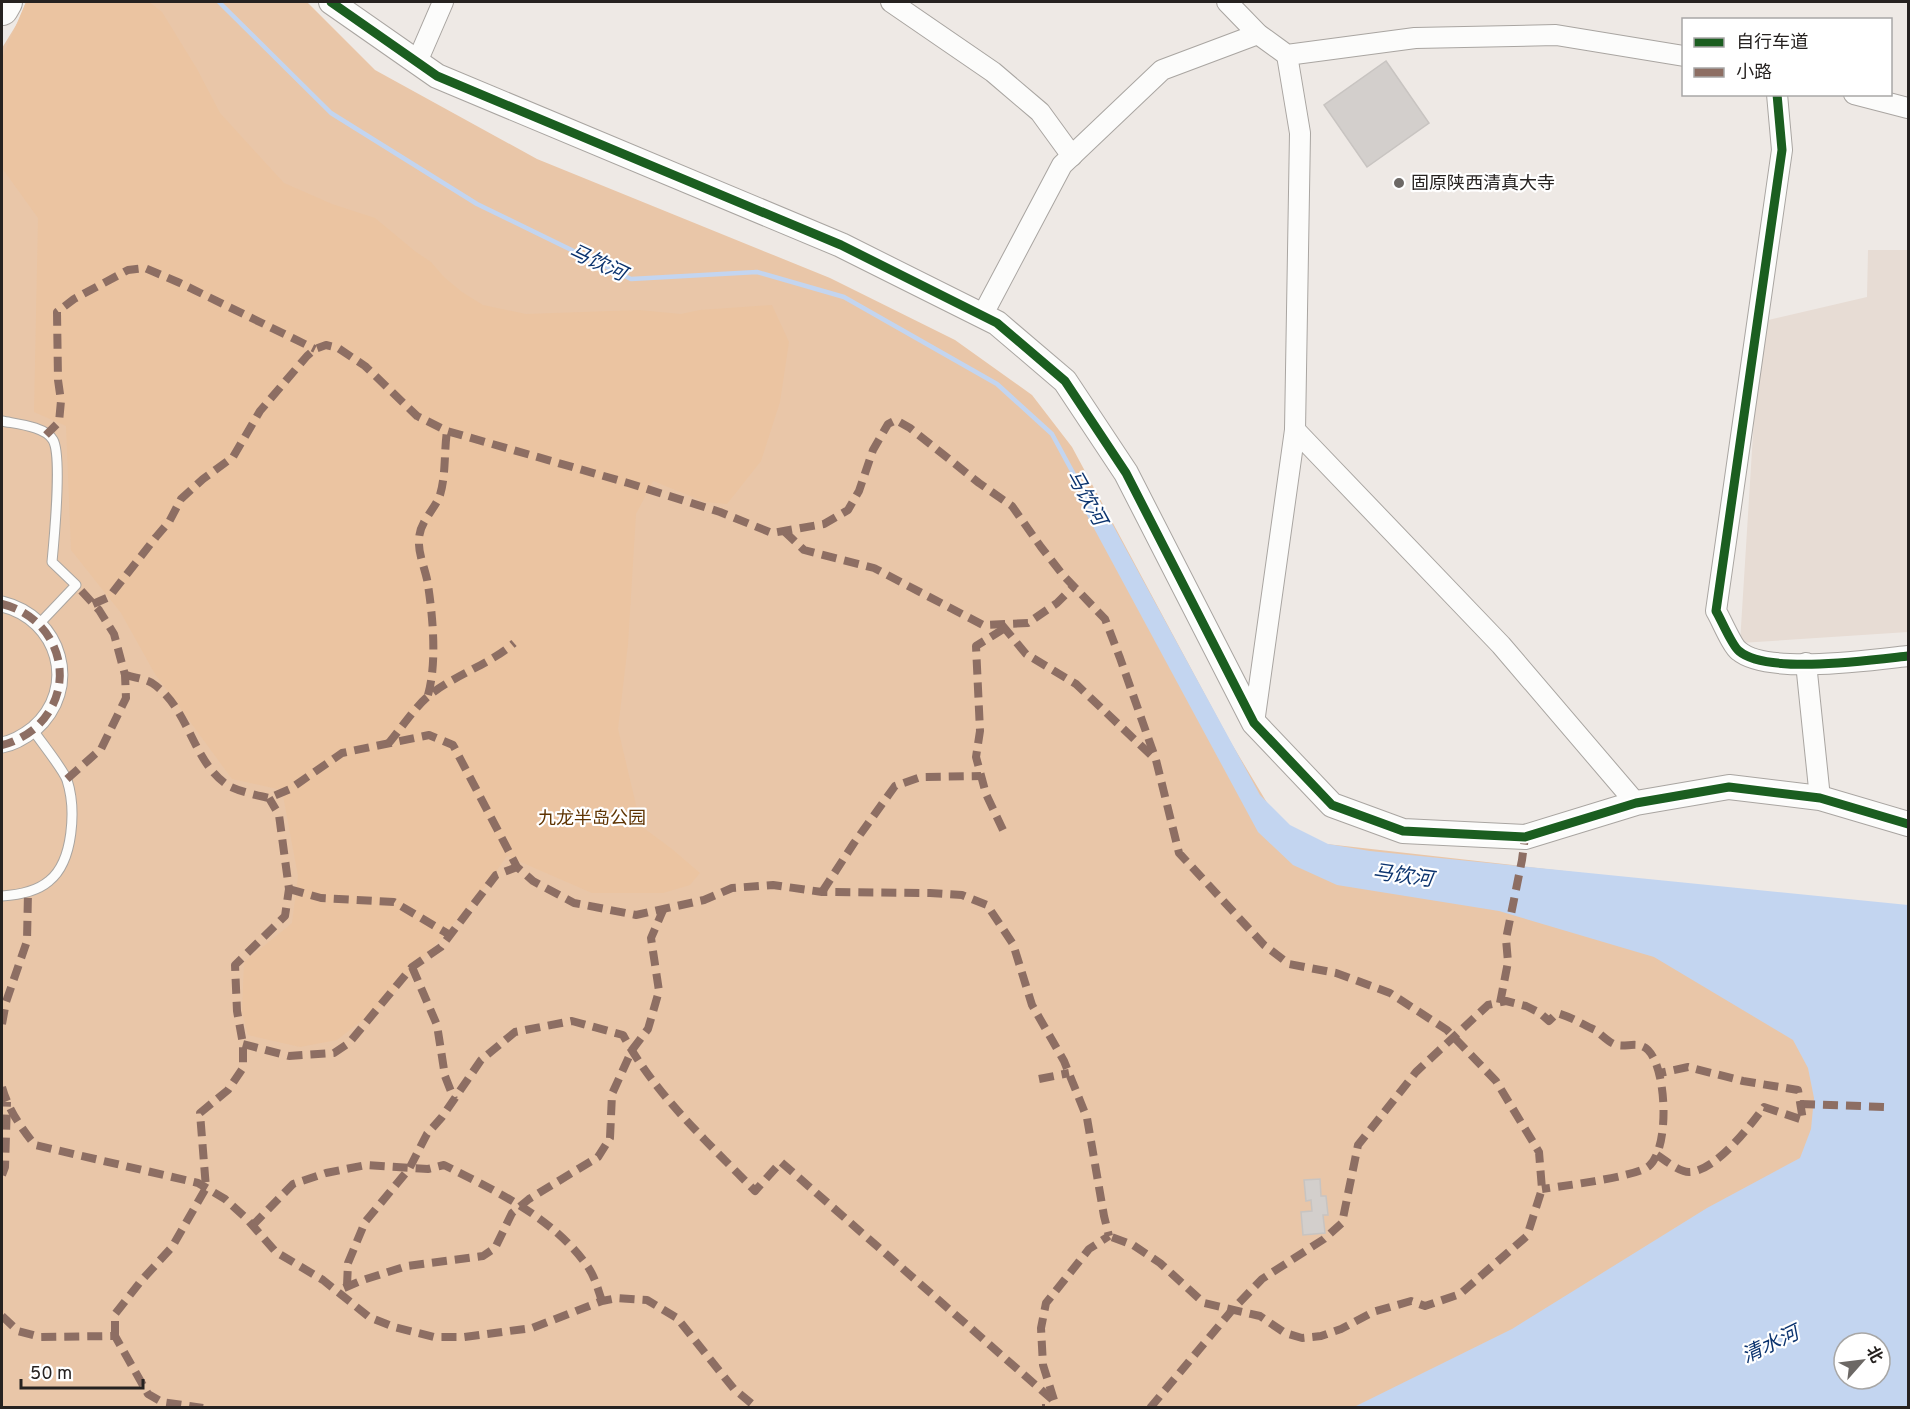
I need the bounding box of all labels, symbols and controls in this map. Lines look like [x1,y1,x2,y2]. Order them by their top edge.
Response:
legend [1682,18,1892,96]
text: 自行车道 [1736,32,1808,55]
text: 小路 [1736,62,1772,85]
place label: 固原陕西清真大寺 [1411,173,1555,196]
marker: 固原陕西清真大寺 [1392,176,1406,190]
water label: 马饮河 [564,239,633,290]
water label: 马饮河 [1059,465,1113,534]
park label: 九龙半岛公园 [538,808,646,831]
water label: 马饮河 [1371,860,1438,895]
water label: 清水河 [1738,1320,1807,1370]
north arrow [1832,1331,1892,1391]
text: 北 [1861,1343,1886,1367]
scale bar [21,1352,142,1390]
text: 50 m [30,1363,72,1386]

